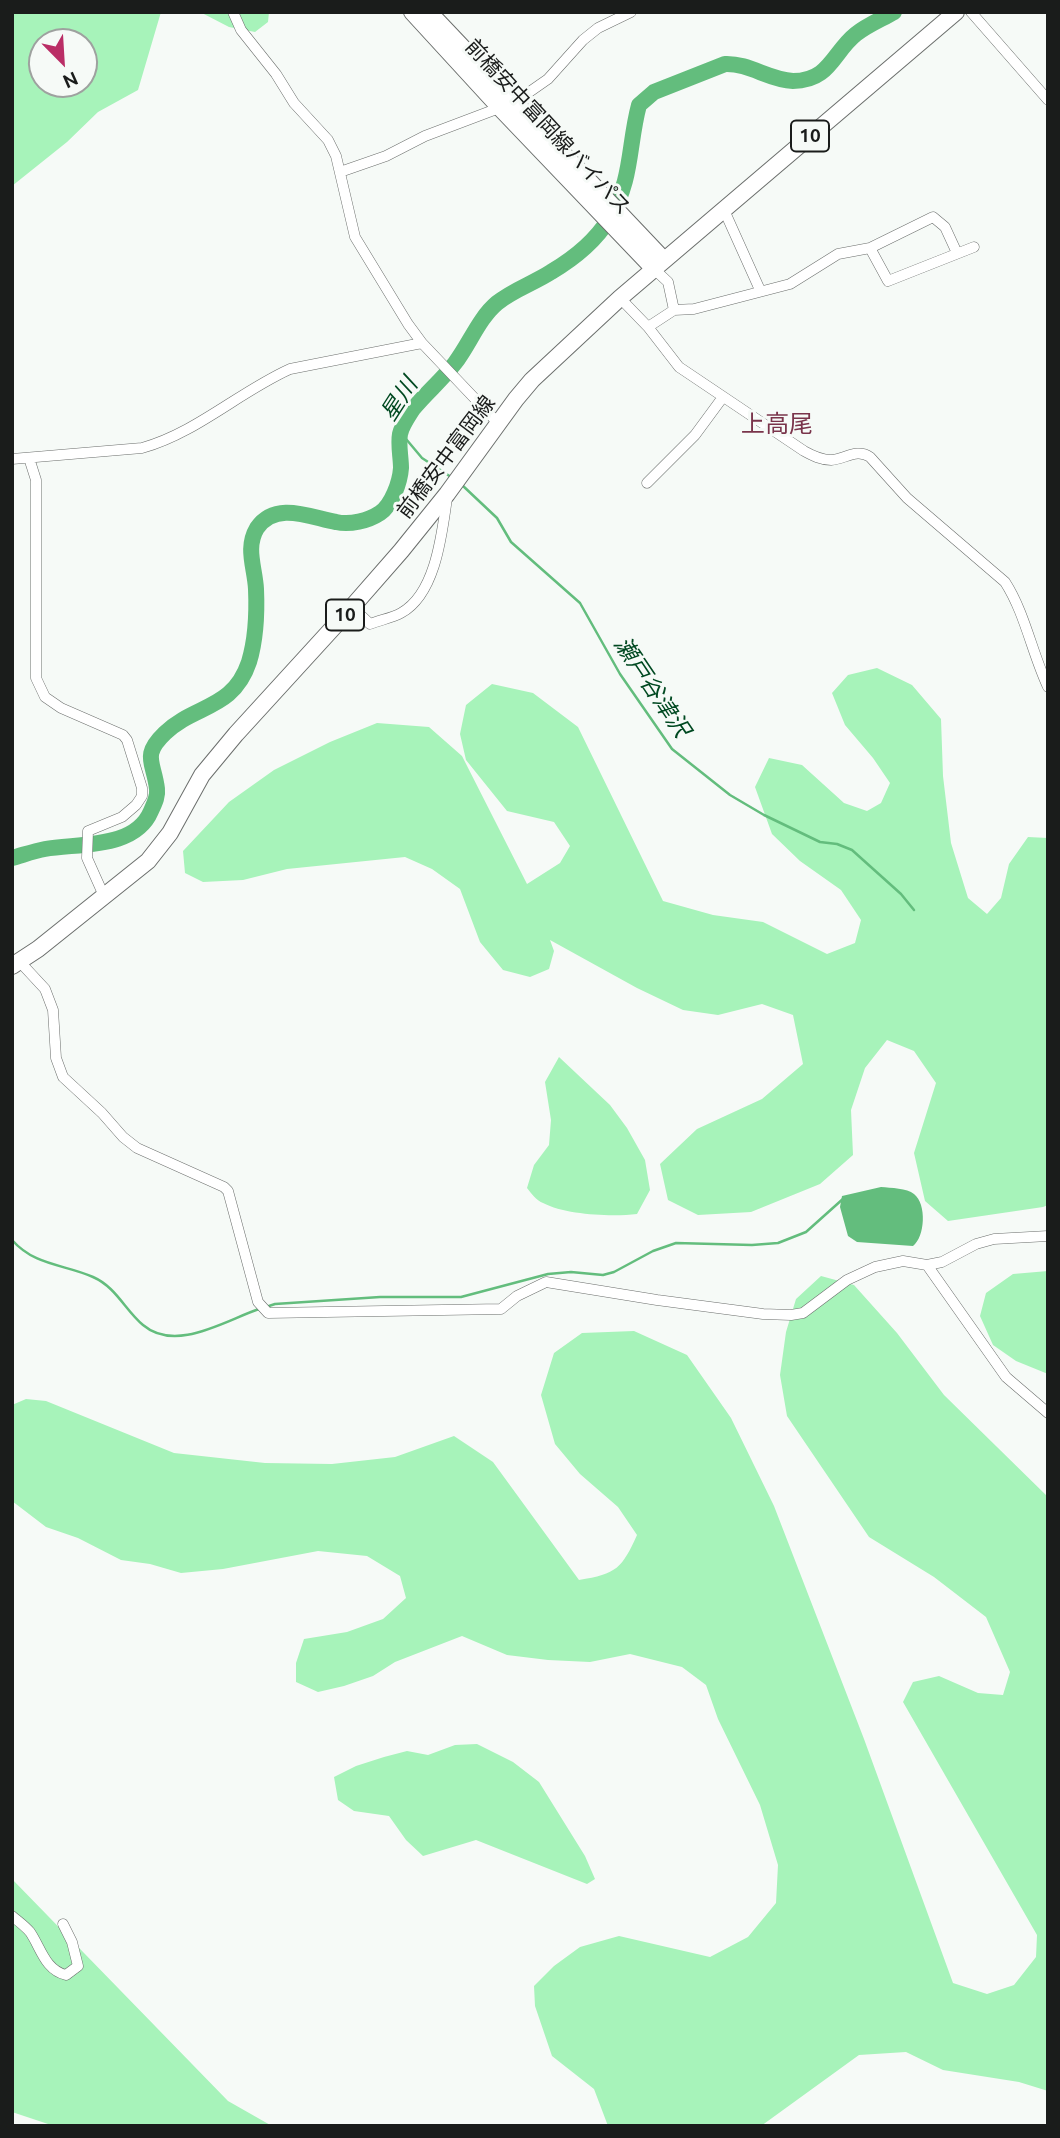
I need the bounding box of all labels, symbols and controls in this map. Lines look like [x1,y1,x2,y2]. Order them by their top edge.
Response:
north arrow [28,28,98,98]
street label: 前橋安中富岡線バイパス [460,34,636,220]
text: N [60,67,82,93]
road number: 10 [791,120,829,152]
water label: 星川 [375,372,423,426]
street label: 前橋安中富岡線 [392,391,500,523]
district label: 上高尾 [741,410,813,438]
road number: 10 [326,600,364,630]
water label: 瀬戸谷津沢 [608,632,696,742]

